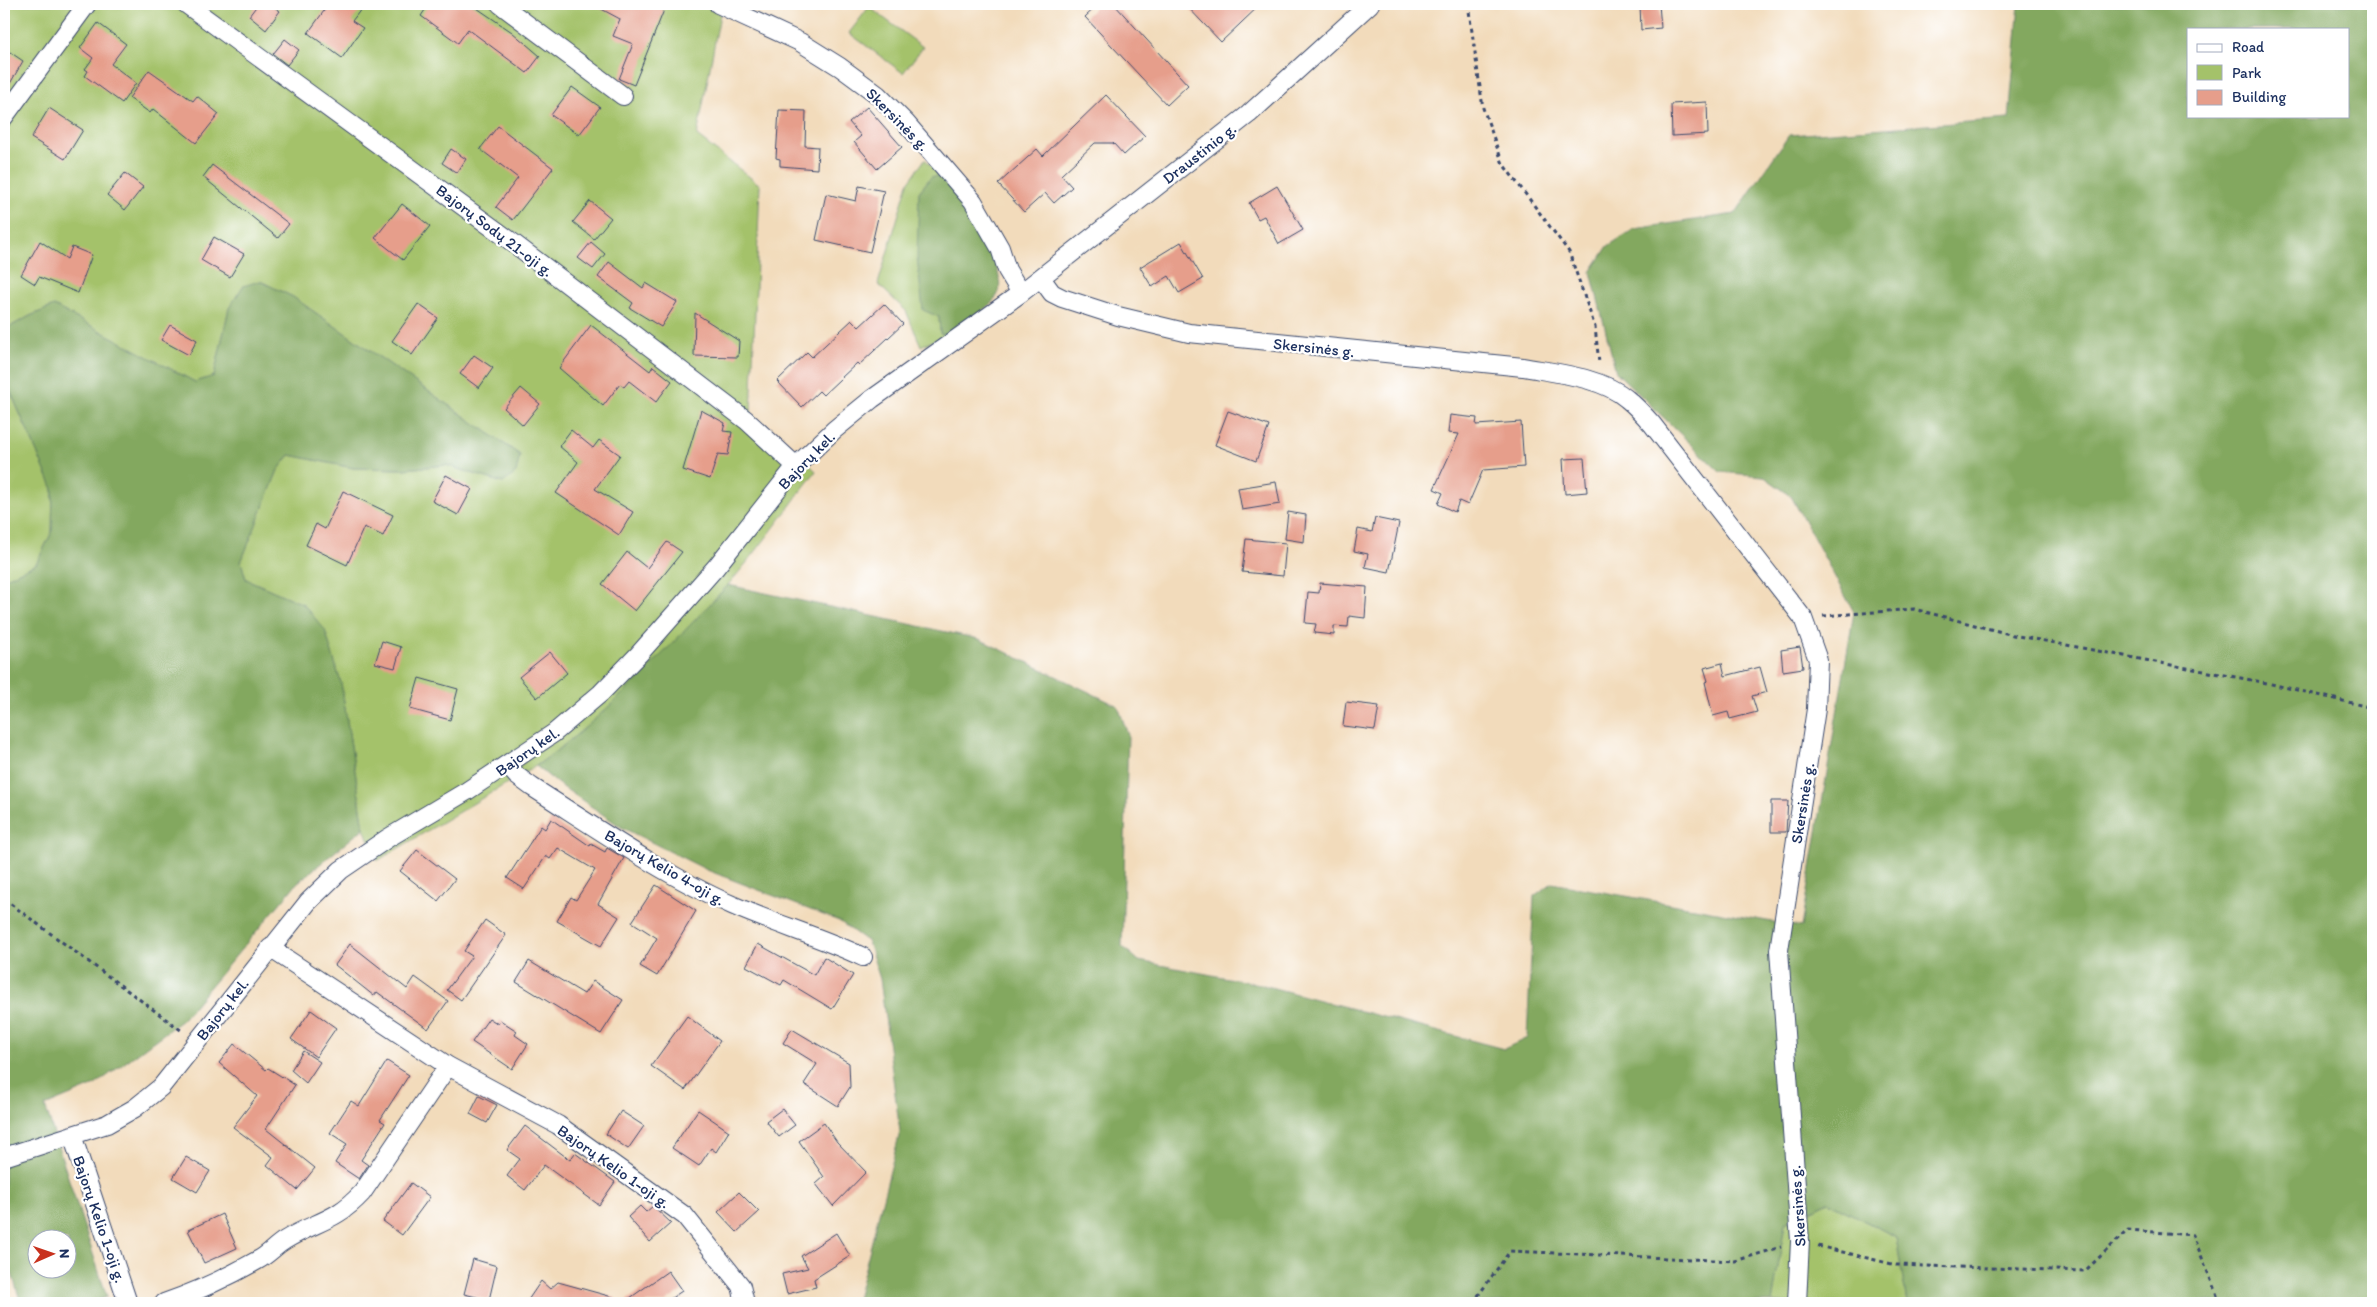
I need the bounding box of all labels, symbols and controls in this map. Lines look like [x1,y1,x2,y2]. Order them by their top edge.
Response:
legend [2187,28,2350,118]
text: Road [2232,38,2265,56]
text: Park [2232,64,2262,82]
street label: Skersinės g. [862,84,933,155]
text: Building [2232,88,2286,106]
street label: Draustinio g. [1159,119,1240,188]
street label: Bajorų Sodų 21-oji g. [432,180,557,281]
street label: Skersinės g. [1272,334,1356,361]
street label: Bajorų kel. [774,427,839,493]
street label: Bajorų kel. [492,722,563,780]
street label: Skersinės g. [1787,761,1818,845]
street label: Bajorų Kelio 4-oji g. [601,825,728,910]
street label: Bajorų kel. [192,974,253,1044]
street label: Bajorų Kelio 1-oji g. [554,1120,674,1212]
street label: Bajorų Kelio 1-oji g. [69,1153,130,1285]
street label: Skersinės g. [1785,1165,1810,1247]
north arrow [28,1230,78,1280]
text: N [56,1249,73,1259]

